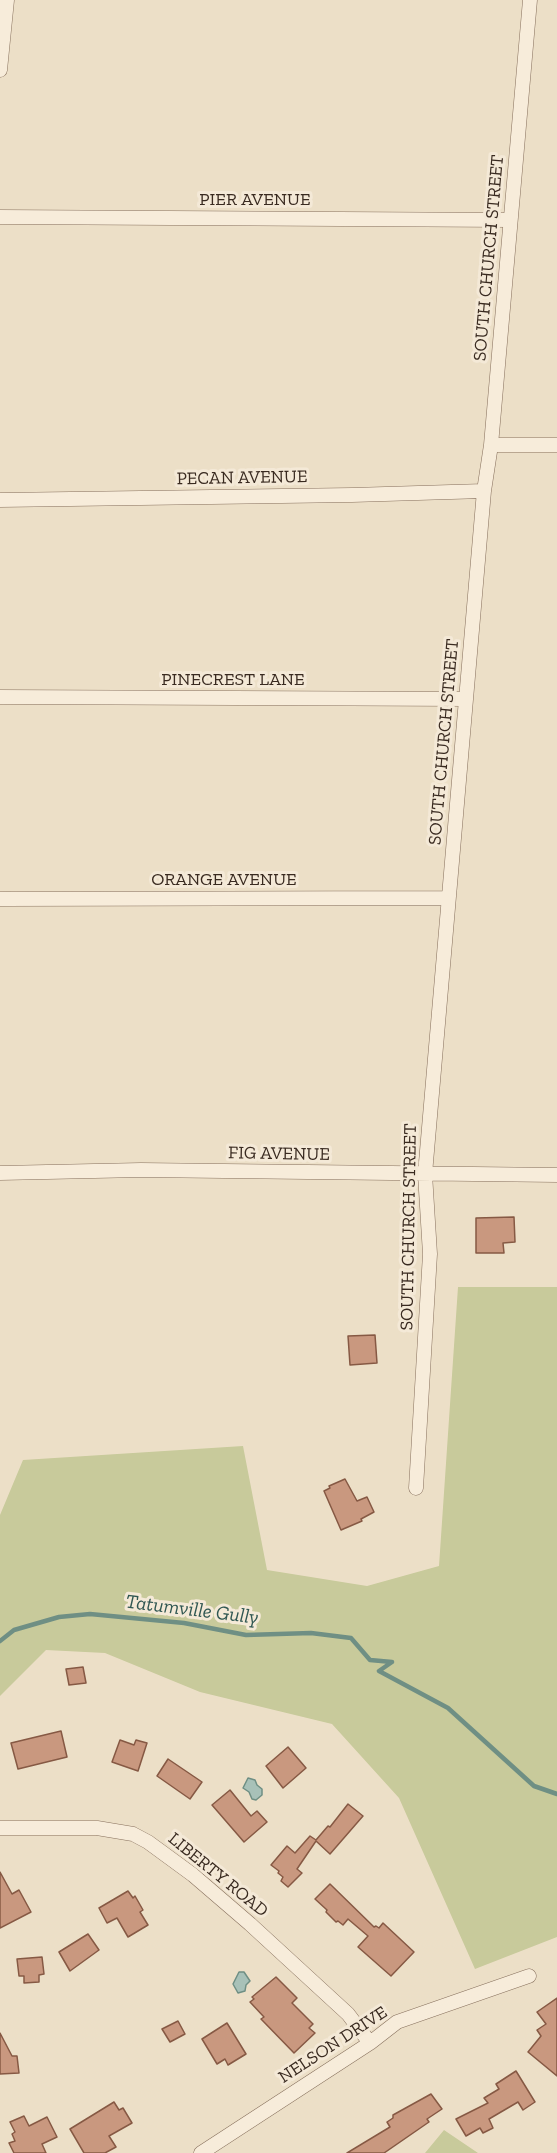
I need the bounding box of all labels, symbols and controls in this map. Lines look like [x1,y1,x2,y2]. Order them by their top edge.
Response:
street label: SOUTH CHURCH STREET [469,154,509,362]
street label: PIER AVENUE [199,189,311,211]
street label: PECAN AVENUE [176,466,308,490]
street label: SOUTH CHURCH STREET [424,638,464,846]
street label: PINECREST LANE [161,669,305,691]
street label: ORANGE AVENUE [151,869,297,891]
street label: SOUTH CHURCH STREET [396,1123,422,1331]
street label: FIG AVENUE [228,1142,330,1166]
water label: Tatumville Gully [124,1590,260,1630]
street label: LIBERTY ROAD [164,1828,272,1922]
street label: NELSON DRIVE [275,2002,391,2088]

